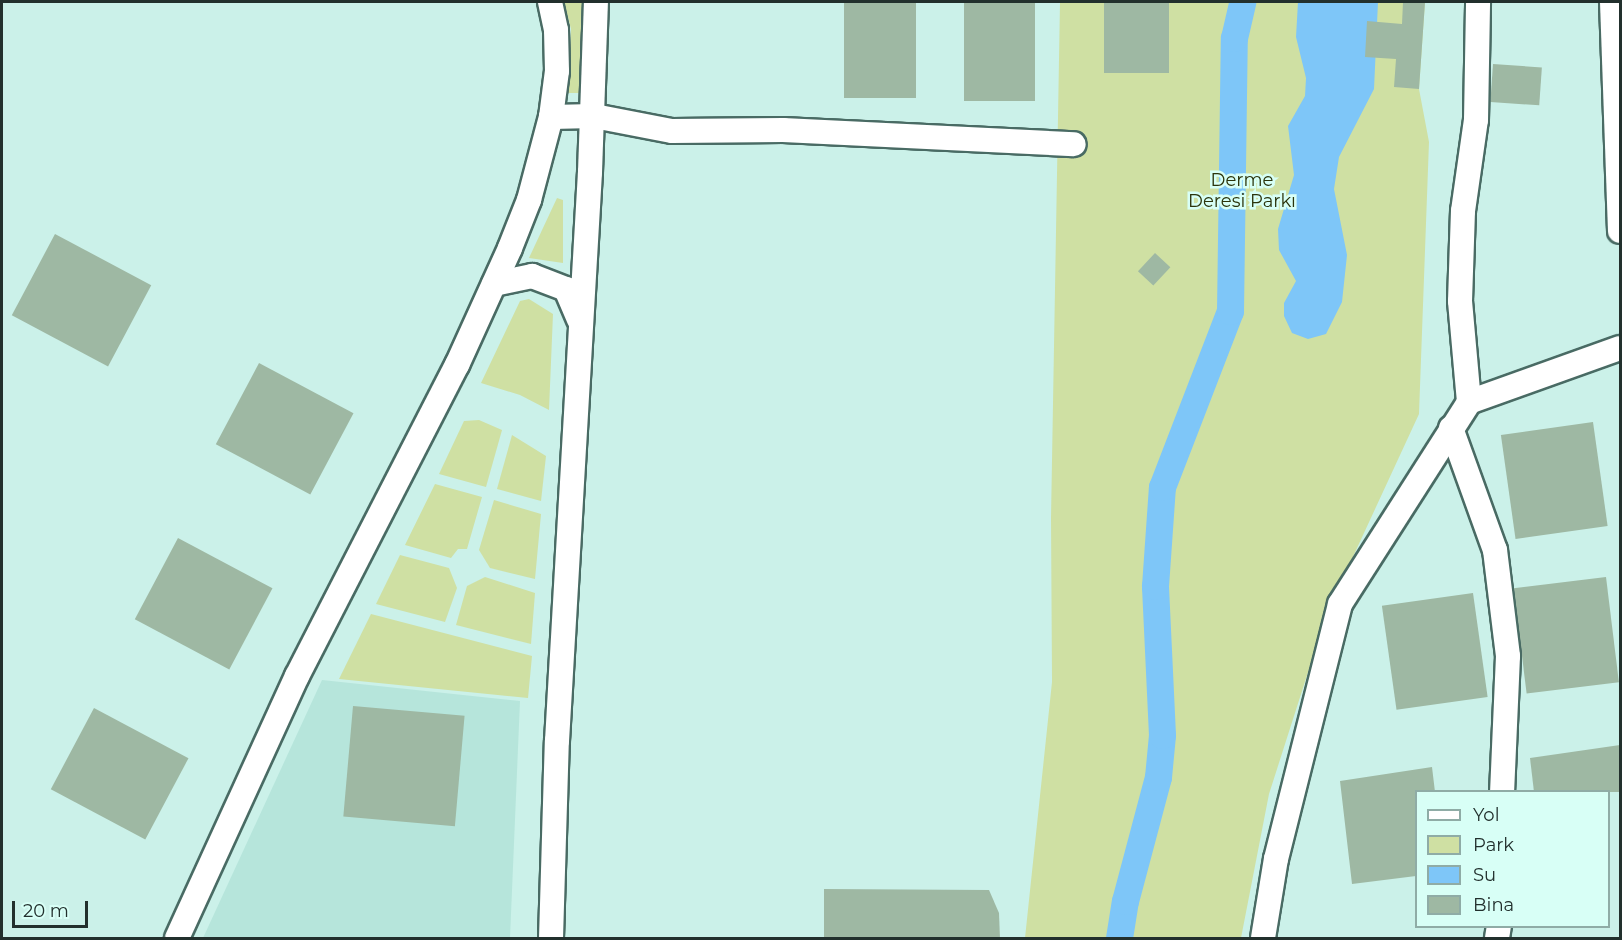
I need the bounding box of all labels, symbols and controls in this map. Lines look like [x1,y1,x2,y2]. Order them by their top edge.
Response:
park label: Derme Deresi Parkı [1188,170,1296,213]
legend [1415,790,1610,928]
text: Yol [1473,804,1499,826]
text: Park [1473,834,1514,856]
text: Su [1473,864,1496,886]
scale bar [15,889,92,927]
text: Bina [1473,894,1514,916]
text: 20 m [23,900,69,922]

